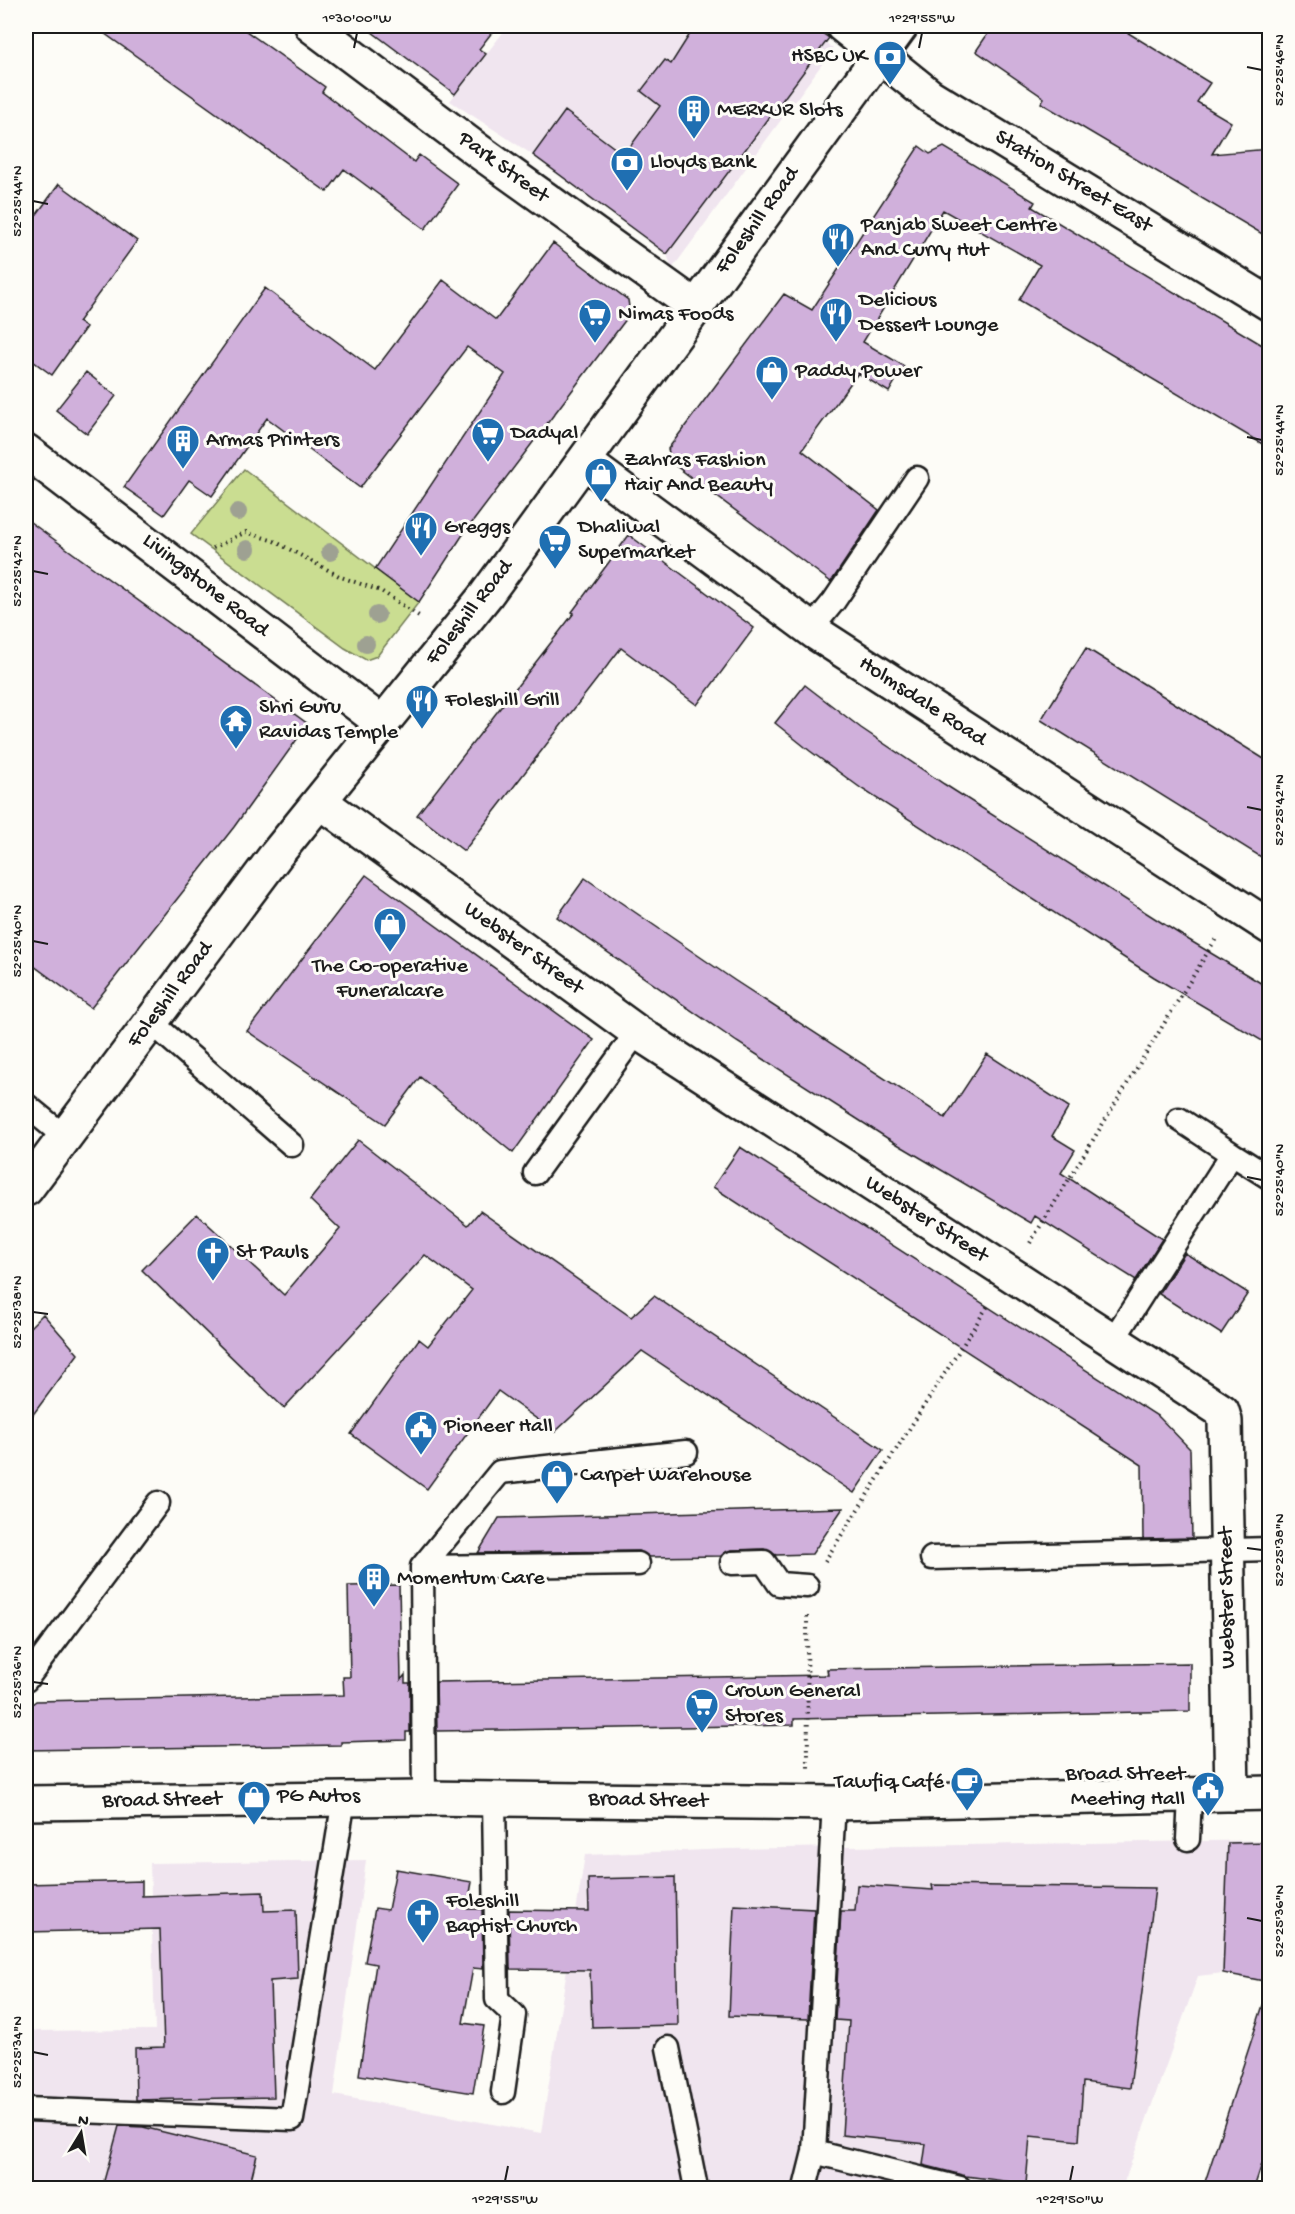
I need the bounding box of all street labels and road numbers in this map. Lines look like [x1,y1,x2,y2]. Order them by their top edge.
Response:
street label: Station Street East [990,125,1158,240]
street label: Park Street [452,126,555,211]
street label: Foleshill Road [710,160,807,281]
street label: Livingstone Road [136,528,275,645]
street label: Foleshill Road [420,553,520,672]
street label: Holmsdale Road [853,651,993,754]
street label: Webster Street [458,897,590,1002]
street label: Foleshill Road [122,935,221,1054]
street label: Webster Street [859,1170,994,1271]
street label: Webster Street [1214,1525,1242,1669]
street label: Broad Street [101,1787,224,1815]
street label: Broad Street [587,1787,710,1815]

